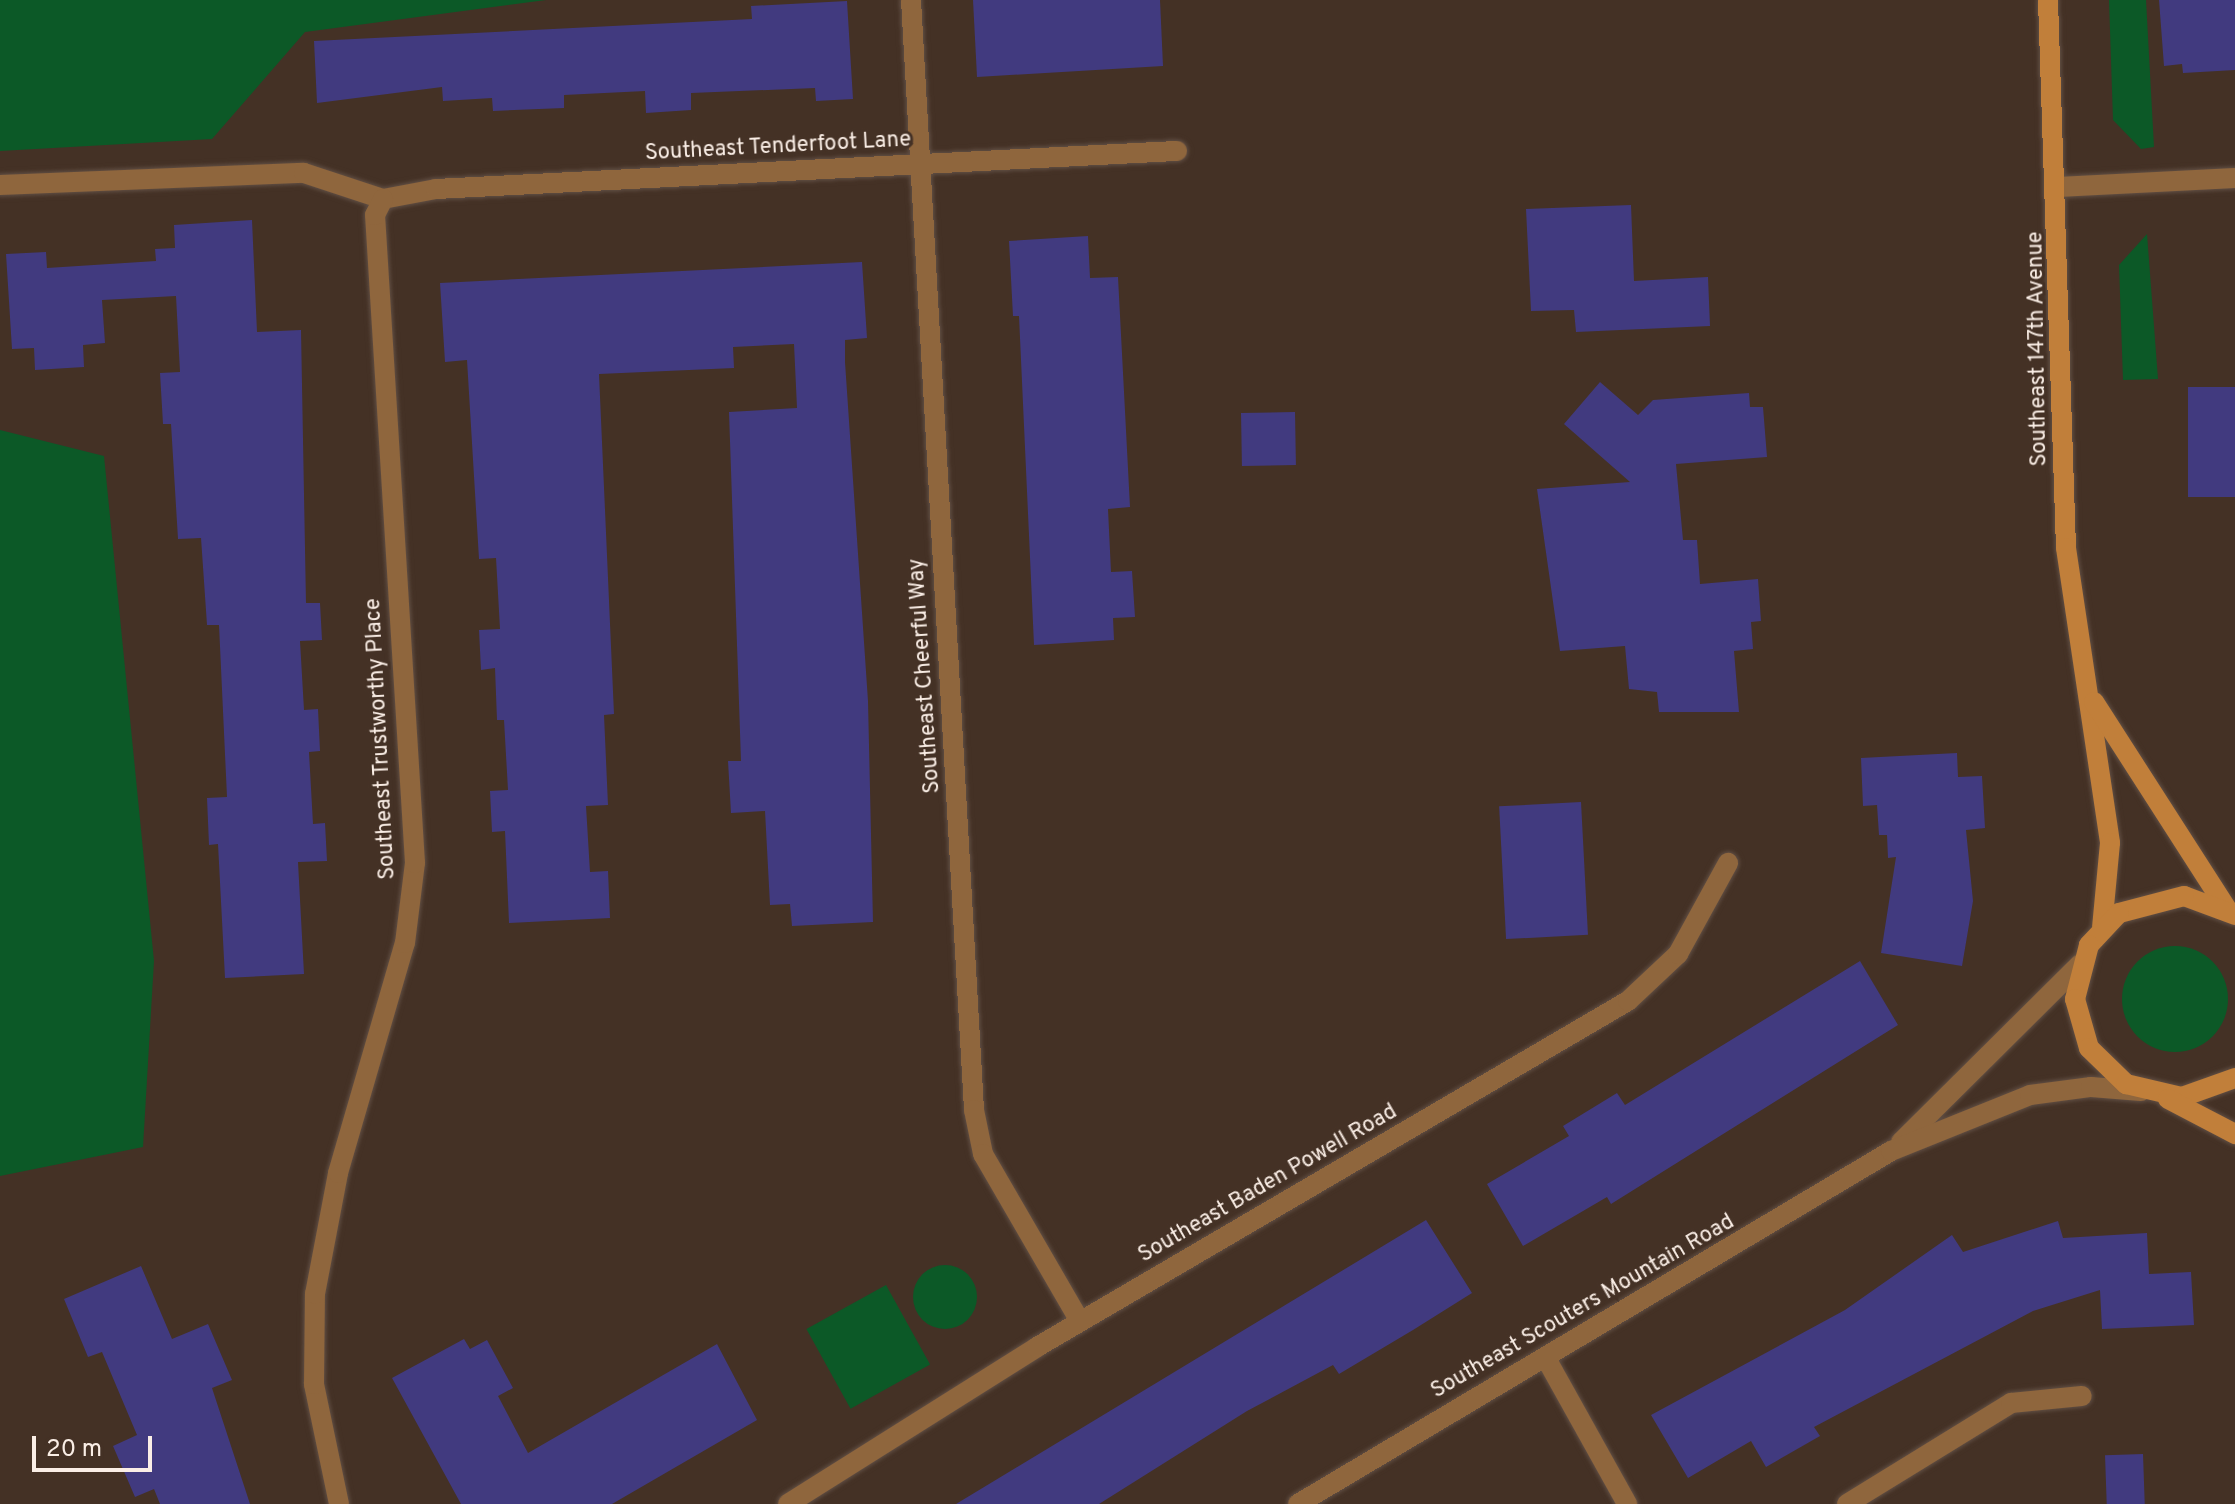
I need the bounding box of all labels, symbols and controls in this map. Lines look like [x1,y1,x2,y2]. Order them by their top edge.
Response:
street label: Southeast Tenderfoot Lane [644,127,912,167]
street label: Southeast 147th Avenue [2023,231,2053,467]
street label: Southeast Cheerful Way [904,557,946,795]
street label: Southeast Trustworthy Place [360,597,402,881]
street label: Southeast Baden Powell Road [1134,1099,1402,1269]
street label: Southeast Scouters Mountain Road [1427,1209,1739,1405]
scale bar [36,1420,156,1470]
text: 20 m [46,1435,102,1465]

